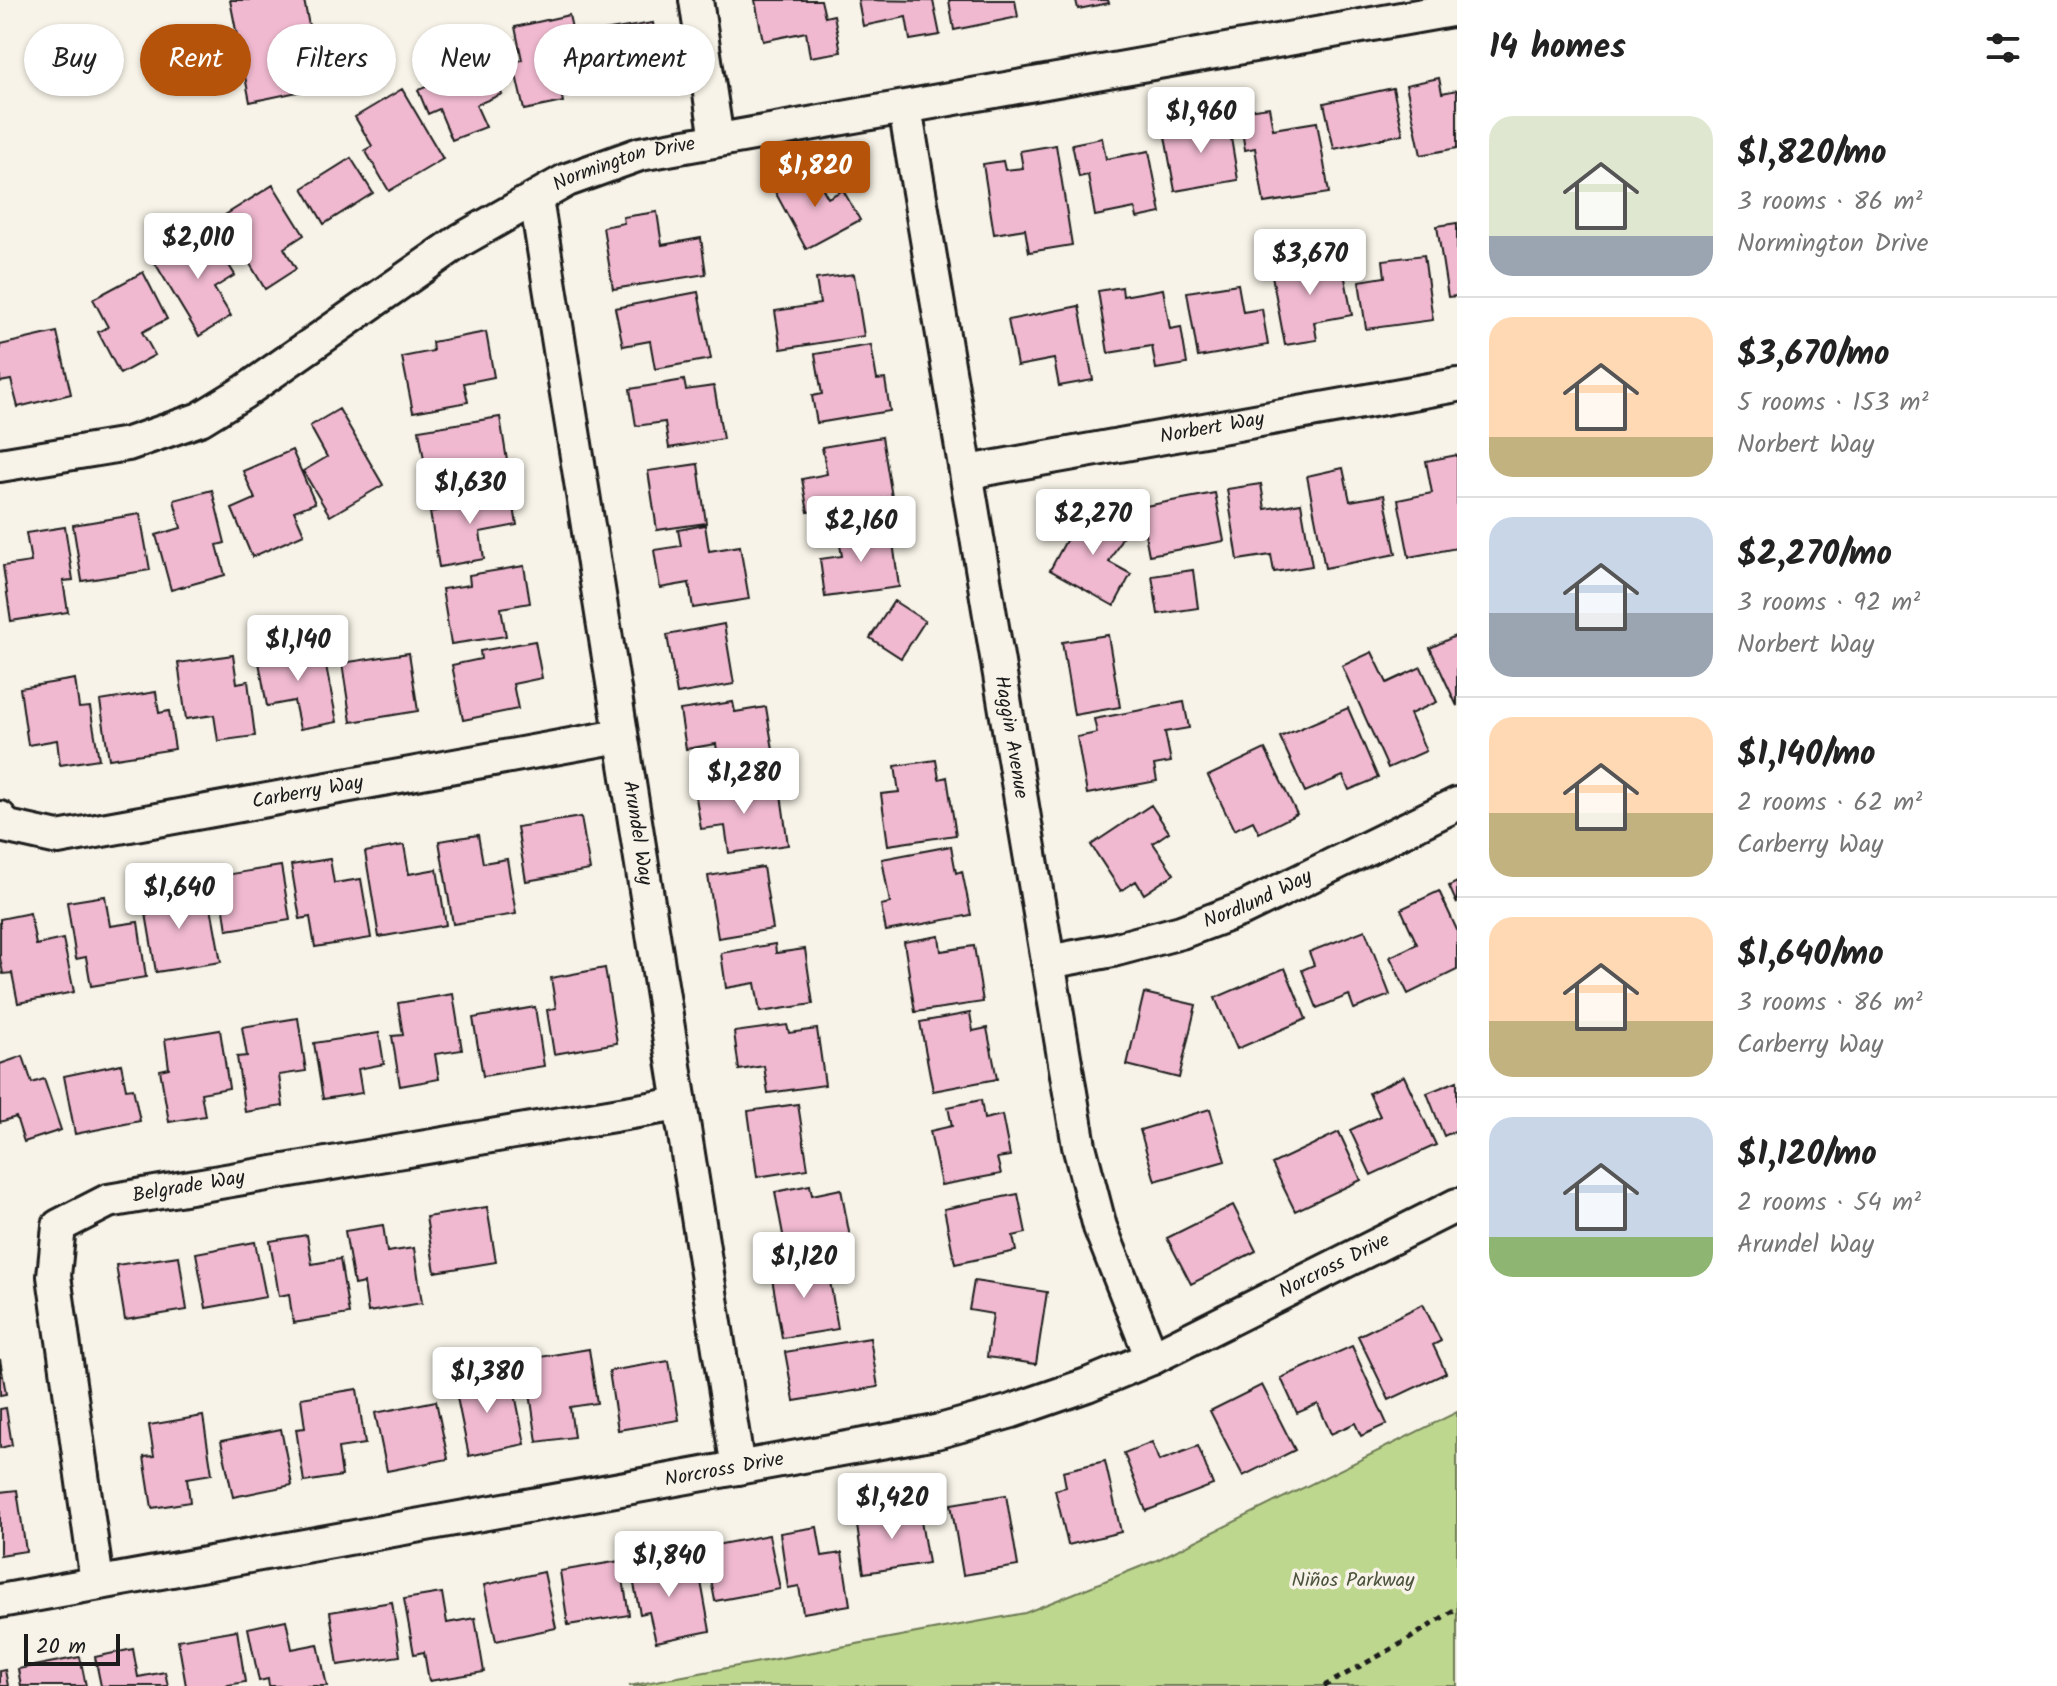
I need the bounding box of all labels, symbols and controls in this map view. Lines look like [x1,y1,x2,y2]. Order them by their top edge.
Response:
text: 14 homes [1489,21,1626,75]
chip: Buy [24,24,124,96]
chip: Rent [140,24,251,96]
chip: Filters [267,24,396,96]
chip: New [412,24,518,96]
chip: Apartment [534,24,715,96]
icon: filters [1981,26,2025,70]
pin: $1,960 [1136,87,1266,155]
text: $1,960 [1166,92,1236,134]
text: $1,820/mo [1737,127,1887,181]
street label: Normington Drive [547,128,698,201]
pin: $1,820 [750,141,880,209]
text: $1,820 [778,146,852,188]
icon: home [1553,148,1649,244]
text: 3 rooms · 86 m² [1737,181,1922,223]
pin: $2,010 [133,213,263,281]
text: $2,010 [162,218,234,260]
text: Normington Drive [1737,223,1928,265]
pin: $3,670 [1245,229,1375,297]
text: $3,670 [1272,234,1348,276]
text: $3,670/mo [1737,328,1890,382]
icon: home [1553,349,1649,445]
text: 5 rooms · 153 m² [1737,382,1928,424]
street label: Norbert Way [1157,403,1268,454]
text: Norbert Way [1737,424,1874,466]
pin: $1,630 [405,458,535,526]
text: $1,630 [434,463,506,505]
pin: $2,270 [1028,489,1158,557]
text: $2,270 [1054,494,1132,536]
pin: $2,160 [796,496,926,564]
text: $2,160 [825,501,897,543]
text: $2,270/mo [1737,528,1892,582]
icon: home [1553,549,1649,645]
text: 3 rooms · 92 m² [1737,582,1920,624]
pin: $1,140 [233,615,363,683]
text: $1,140 [265,620,331,662]
text: Norbert Way [1737,624,1874,666]
street label: Haggin Avenue [984,673,1037,801]
text: $1,140/mo [1737,728,1875,782]
pin: $1,280 [679,748,809,816]
icon: home [1553,749,1649,845]
text: $1,280 [707,753,781,795]
street label: Carberry Way [249,767,367,818]
street label: Arundel Way [613,778,661,888]
text: 2 rooms · 62 m² [1737,782,1922,824]
text: Carberry Way [1737,824,1883,866]
street label: Nordlund Way [1199,861,1319,938]
pin: $1,640 [114,863,244,931]
text: $1,640 [143,868,215,910]
text: $1,640/mo [1737,928,1884,982]
icon: home [1553,949,1649,1045]
text: 3 rooms · 86 m² [1737,982,1922,1024]
text: Carberry Way [1737,1024,1883,1066]
text: $1,120/mo [1737,1128,1877,1182]
icon: home [1553,1149,1649,1245]
street label: Belgrade Way [130,1162,248,1213]
text: 2 rooms · 54 m² [1737,1182,1921,1224]
text: Arundel Way [1737,1224,1874,1266]
street label: Norcross Drive [1273,1225,1396,1308]
pin: $1,120 [739,1232,869,1300]
text: $1,120 [771,1237,837,1279]
pin: $1,380 [422,1347,552,1415]
text: $1,380 [451,1352,523,1394]
street label: Norcross Drive [662,1444,787,1497]
pin: $1,420 [827,1473,957,1541]
text: $1,420 [856,1478,928,1520]
pin: $1,840 [604,1531,734,1599]
text: $1,840 [633,1536,705,1578]
park label: Niños Parkway [1292,1565,1415,1597]
scale bar [24,1630,120,1666]
text: 20 m [36,1630,86,1665]

